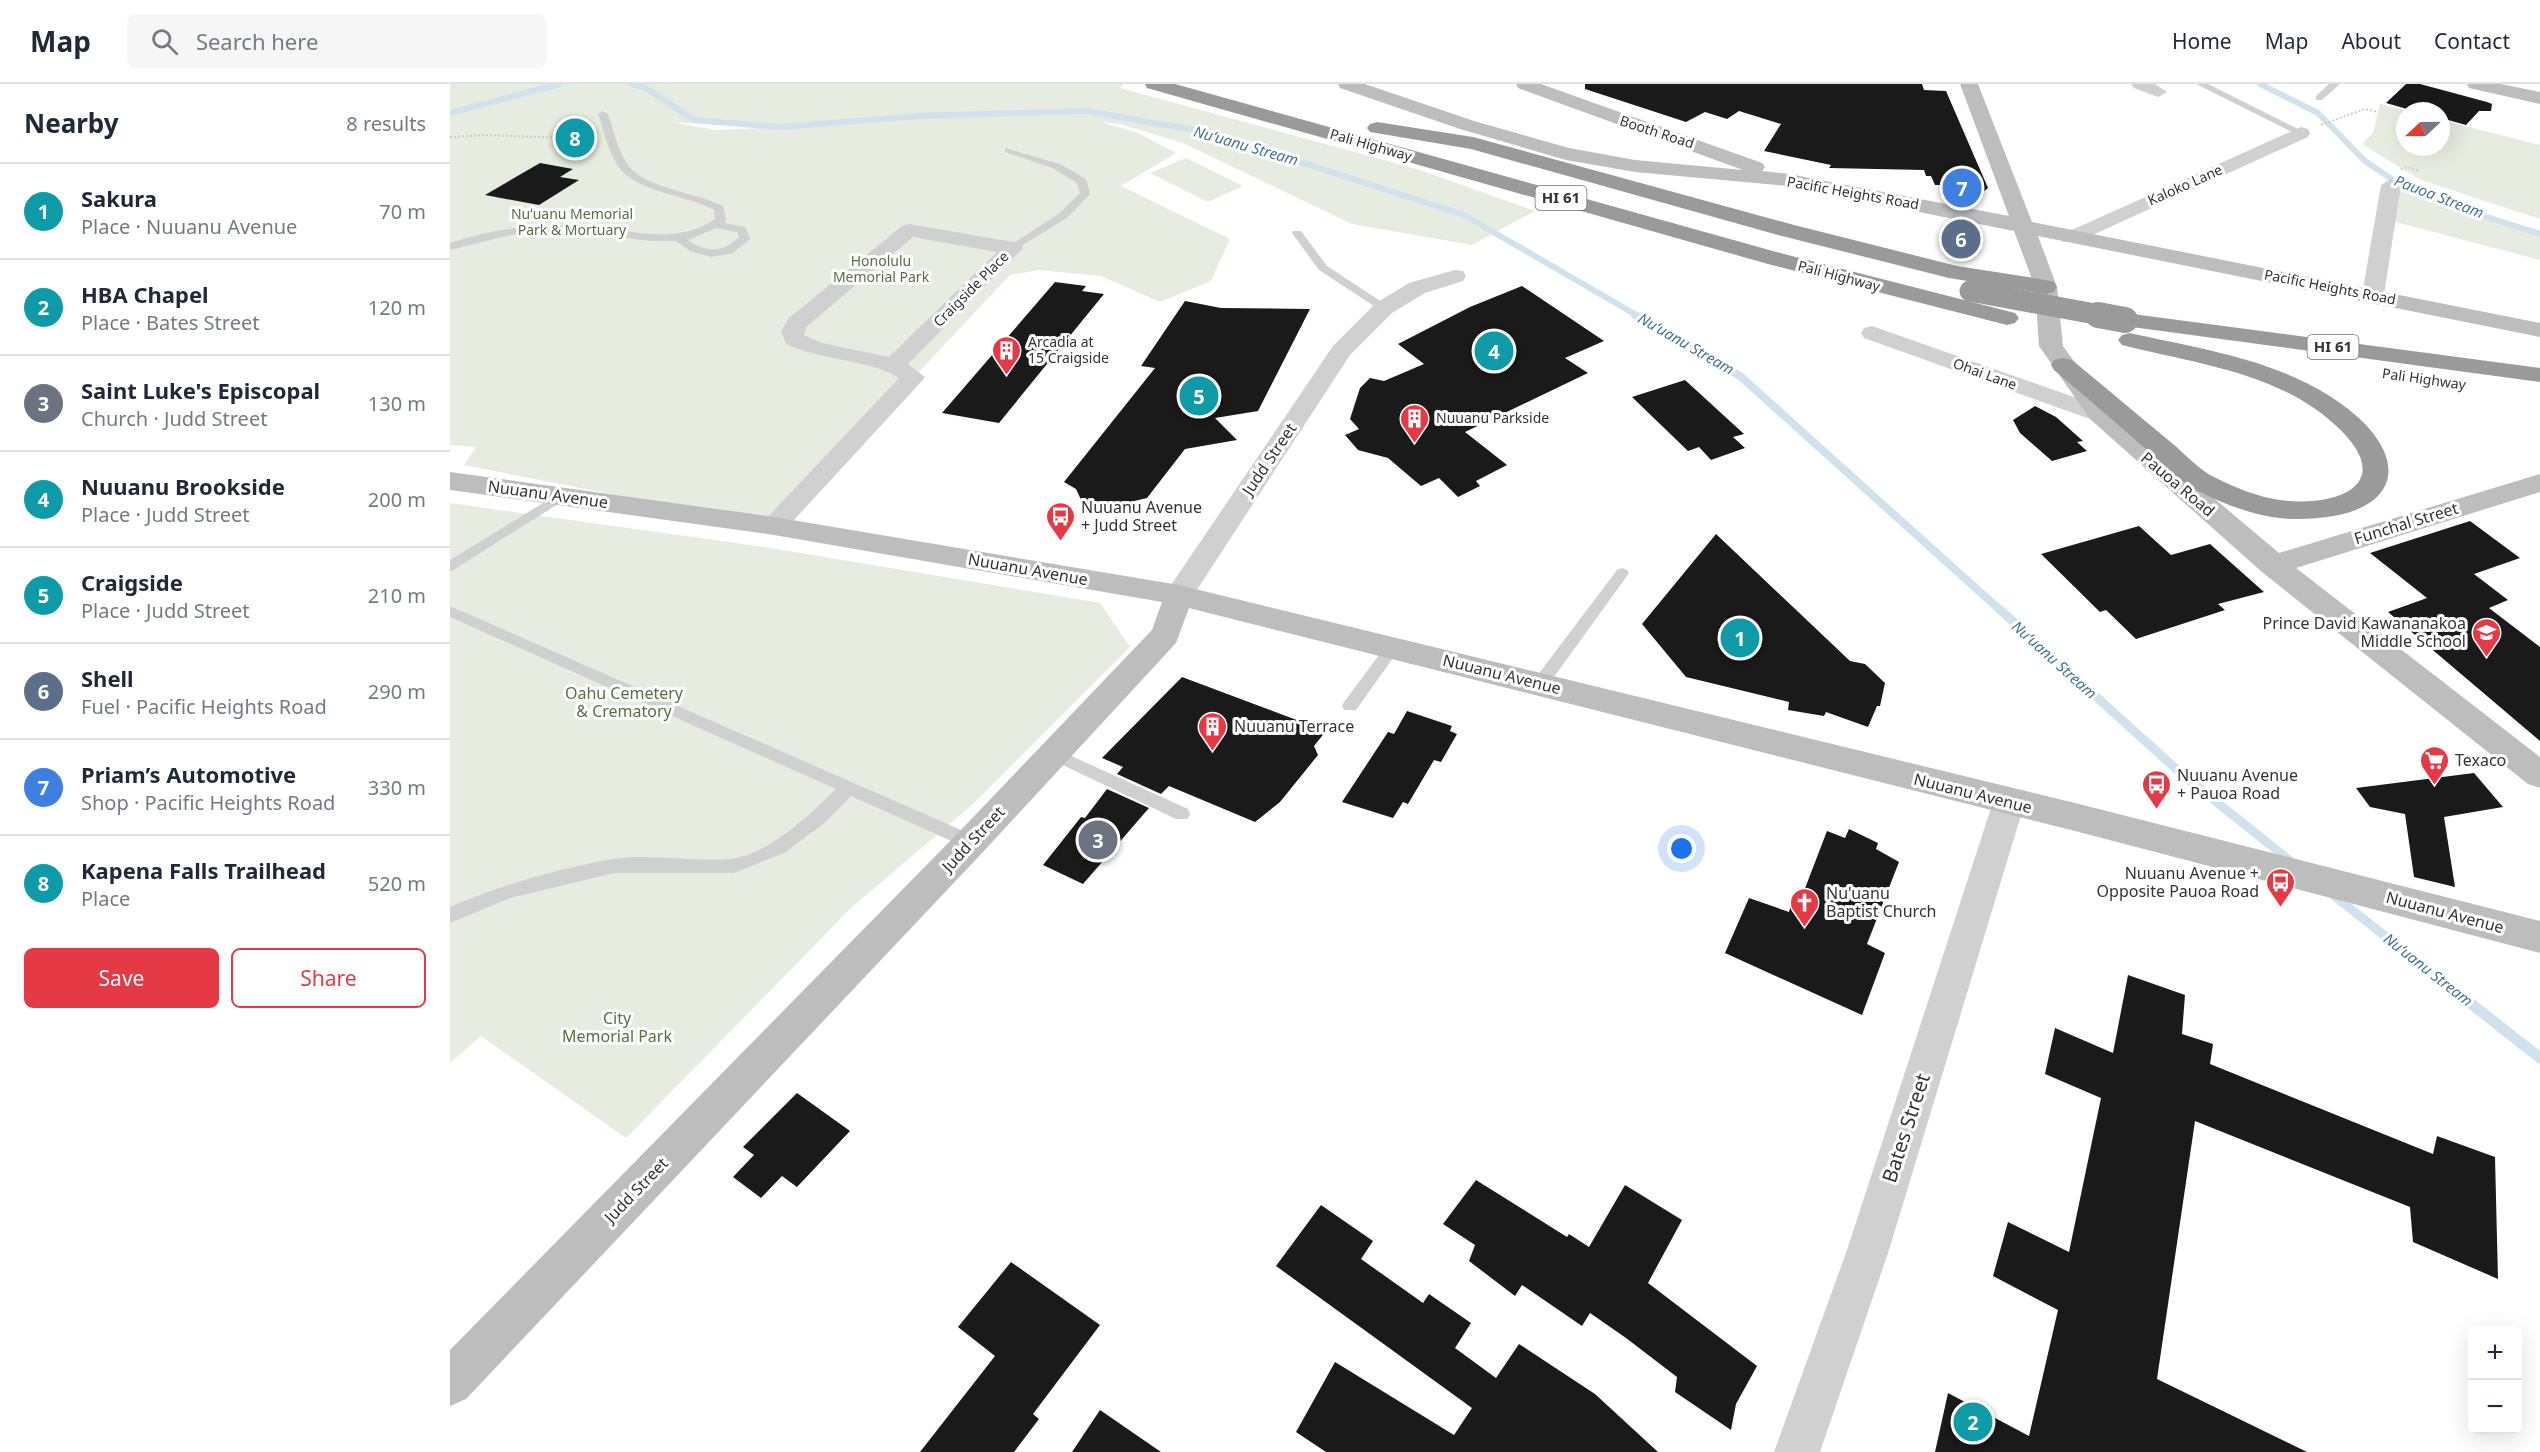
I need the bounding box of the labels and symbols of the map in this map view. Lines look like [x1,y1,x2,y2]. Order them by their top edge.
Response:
north arrow [2396,102,2450,156]
street label: Booth Road [1618,111,1697,152]
pin: 8 [556,116,594,160]
water label: Nuʻuanu Stream [1192,121,1301,169]
street label: Pali Highway [1328,124,1415,166]
street label: Kaloko Lane [2144,160,2225,209]
pin: 7 [1942,166,1982,210]
water label: Pauoa Stream [2392,170,2487,222]
street label: Pacific Heights Road [1786,172,1921,213]
road number: HI 61 [1536,186,1586,210]
park label: Nuʻuanu Memorial Park & Mortuary [511,204,633,239]
pin: 6 [1942,216,1980,262]
street label: Craigside Place [929,247,1013,331]
park label: Honolulu Memorial Park [833,251,930,286]
street label: Pali Highway [1796,255,1883,296]
street label: Pacific Heights Road [2263,264,2398,309]
water label: Nuʻuanu Stream [1635,308,1738,379]
pin: 4 [1474,328,1514,374]
place label: Arcadia at 15 Craigside [1028,332,1109,367]
building icon: Arcadia at 15 Craigside [991,334,1023,376]
road number: HI 61 [2308,335,2358,359]
street label: Ohai Lane [1951,353,2020,394]
street label: Pali Highway [2381,363,2468,394]
pin: 5 [1180,374,1218,418]
building icon: Nuuanu Parkside [1399,402,1431,444]
place label: Nuuanu Parkside [1436,408,1549,427]
street label: Judd Street [1236,418,1301,501]
street label: Pauoa Road [2137,447,2219,521]
street label: Nuuanu Avenue [487,475,609,513]
place label: Nuuanu Avenue + Judd Street [1081,496,1202,536]
street label: Funchal Street [2351,497,2461,549]
bus stop icon: Nuuanu Avenue + Judd Street [1044,500,1076,542]
street label: Nuuanu Avenue [966,548,1090,590]
place label: Prince David Kawananakoa Middle School [2263,612,2466,652]
pin: 1 [1720,616,1760,660]
water label: Nuʻuanu Stream [2008,616,2101,703]
school or university icon: Prince David Kawananakoa Middle School [2471,616,2503,658]
street label: Nuuanu Avenue [1441,649,1563,699]
park label: Oahu Cemetery & Crematory [565,682,684,722]
building icon: Nuuanu Terrace [1197,710,1229,752]
place label: Nuuanu Terrace [1234,715,1354,737]
supermarket icon: Texaco [2418,744,2450,786]
place label: Texaco [2455,749,2506,771]
place label: Nuuanu Avenue + Pauoa Road [2177,764,2298,804]
street label: Nuuanu Avenue [1912,768,2034,818]
bus stop icon: Nuuanu Avenue + Pauoa Road [2140,768,2172,810]
street label: Judd Street [935,801,1009,878]
pin: 3 [1078,818,1118,862]
your location [1667,834,1696,863]
place label: Nuuanu Avenue + Opposite Pauoa Road [2097,862,2259,902]
bus stop icon: Nuuanu Avenue + Opposite Pauoa Road [2264,866,2296,908]
place label: Nu'uanu Baptist Church [1826,882,1936,922]
church icon: Nu'uanu Baptist Church [1789,886,1821,928]
street label: Nuuanu Avenue [2384,886,2506,938]
water label: Nuʻuanu Stream [2380,928,2477,1010]
park label: City Memorial Park [562,1007,672,1047]
street label: Bates Street [1875,1070,1936,1186]
street label: Judd Street [598,1152,673,1229]
pin: 2 [1954,1400,1993,1444]

